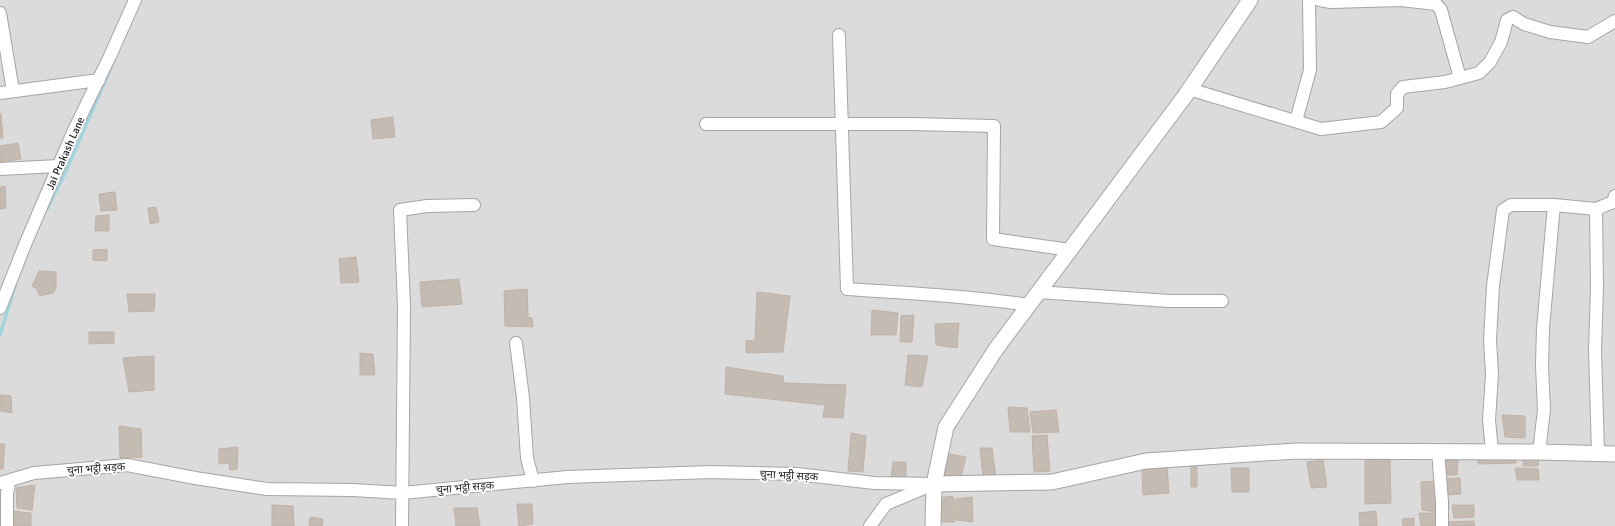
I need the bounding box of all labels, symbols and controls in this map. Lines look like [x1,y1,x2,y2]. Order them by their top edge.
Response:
street label: Jai Prakash Lane [44,115,87,192]
street label: चुना भट्ठी सड़क [66,460,126,477]
street label: चुना भट्ठी सड़क [759,467,819,484]
street label: चुना भट्ठी सड़क [435,478,495,497]

